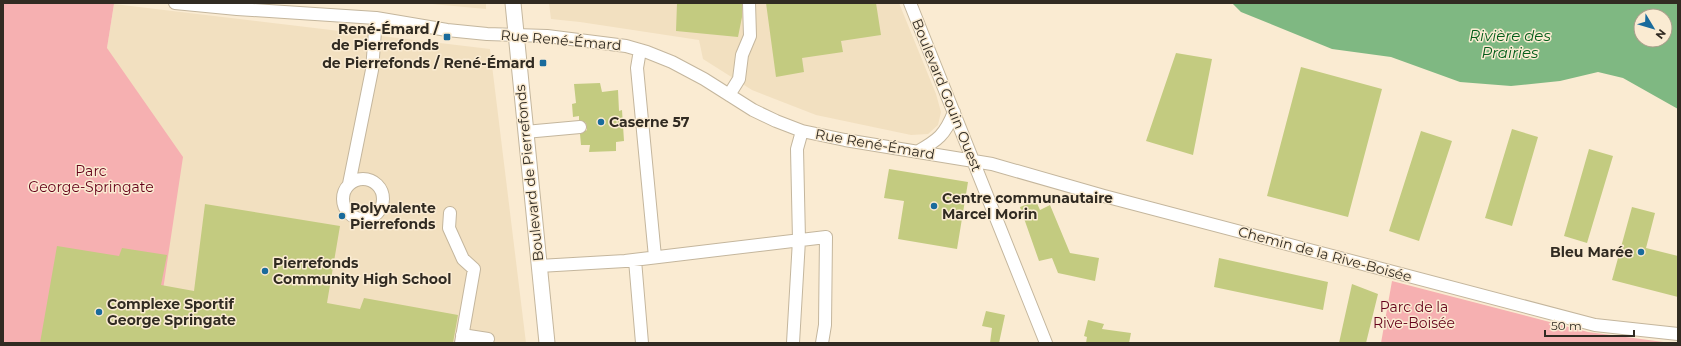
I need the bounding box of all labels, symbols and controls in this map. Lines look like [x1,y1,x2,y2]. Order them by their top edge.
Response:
north arrow [1633,8,1673,48]
street label: Boulevard Gouin Ouest [908,16,986,174]
place label: René-Émard / de Pierrefonds [331,20,440,54]
street label: Rue René-Émard [500,26,622,54]
water label: Rivière des Prairies [1469,26,1551,62]
text: N [1653,26,1669,42]
marker: René-Émard / de Pierrefonds [442,32,452,42]
place label: de Pierrefonds / René-Émard [322,54,535,72]
marker: de Pierrefonds / René-Émard [538,58,548,68]
street label: Boulevard de Pierrefonds [511,84,547,262]
place label: Caserne 57 [609,113,690,131]
marker: Caserne 57 [596,117,606,127]
street label: Rue René-Émard [814,125,936,163]
park label: Parc George-Springate [28,162,154,196]
place label: Centre communautaire Marcel Morin [942,189,1113,223]
place label: Polyvalente Pierrefonds [350,199,436,233]
marker: Centre communautaire Marcel Morin [929,201,939,211]
marker: Polyvalente Pierrefonds [337,211,347,221]
street label: Chemin de la Rive-Boisée [1236,222,1414,286]
place label: Bleu Marée [1550,243,1633,261]
marker: Bleu Marée [1636,247,1646,257]
place label: Pierrefonds Community High School [273,254,451,288]
marker: Pierrefonds Community High School [260,266,270,276]
place label: Complexe Sportif George Springate [107,295,236,329]
park label: Parc de la Rive-Boisée [1373,298,1455,332]
marker: Complexe Sportif George Springate [94,307,104,317]
scale bar [1545,312,1634,338]
text: 50 m [1551,318,1582,333]

